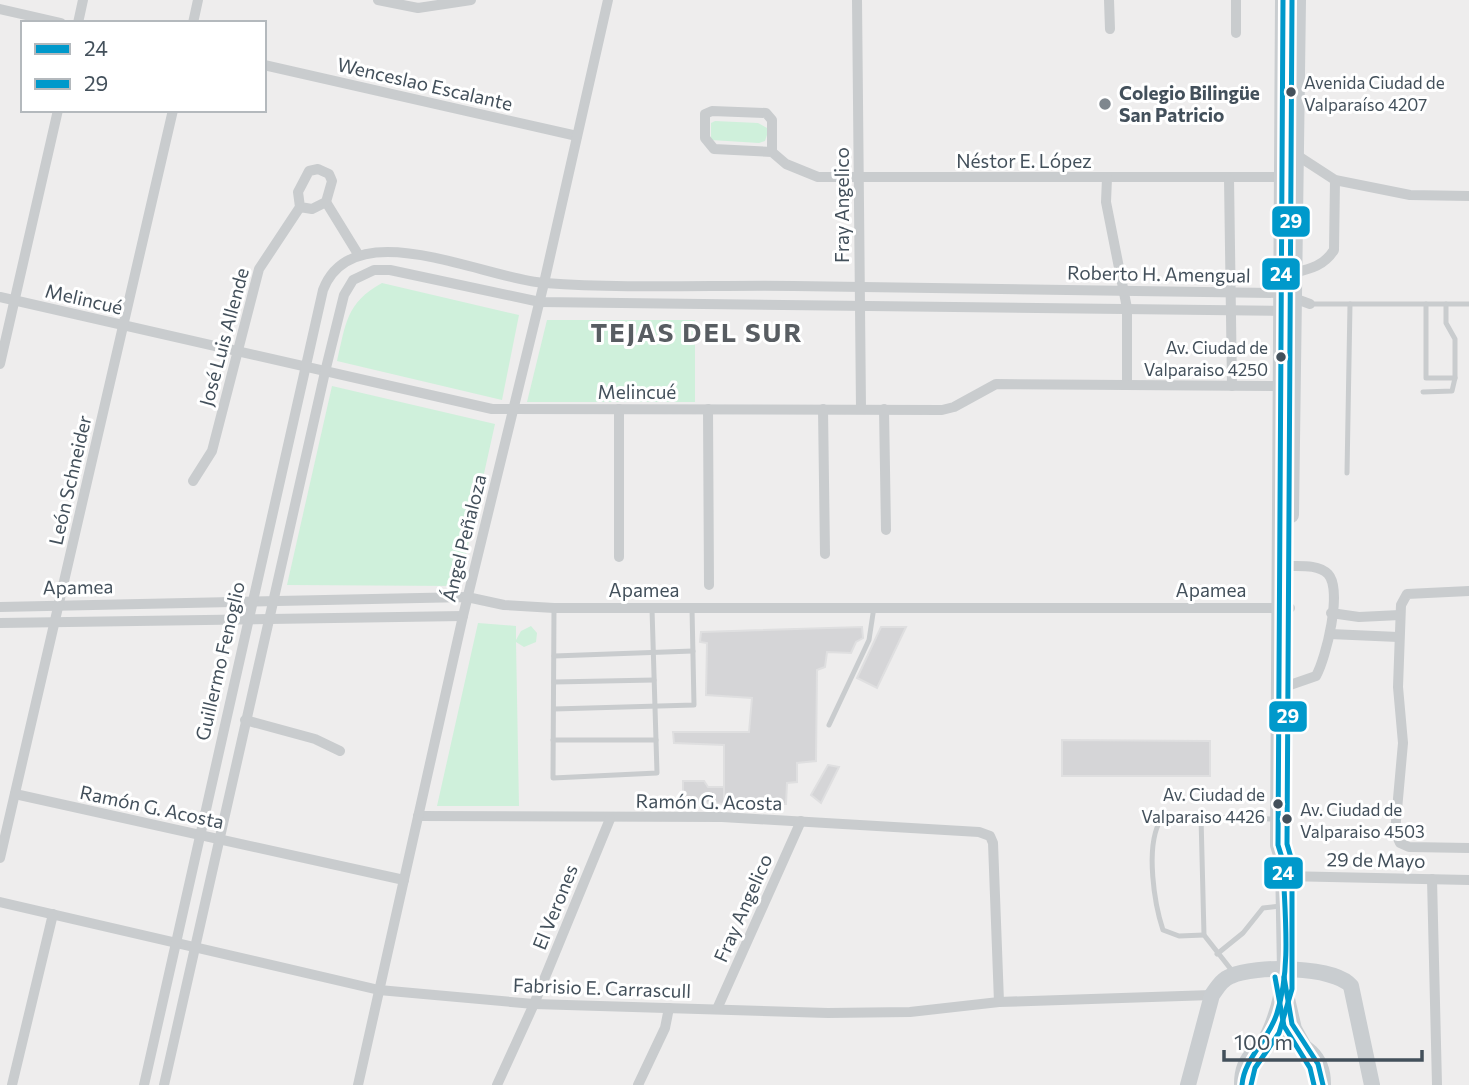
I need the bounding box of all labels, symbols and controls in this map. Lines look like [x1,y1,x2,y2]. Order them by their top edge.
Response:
legend [21,21,266,112]
text: 24 [84,35,108,60]
street label: Wenceslao Escalante [335,52,515,115]
text: 29 [84,70,108,95]
place label: Avenida Ciudad de Valparaíso 4207 [1304,72,1445,115]
place label: Colegio Bilingüe San Patricio [1119,81,1260,126]
marker: Avenida Ciudad de Valparaíso 4207 [1284,85,1298,99]
marker: Colegio Bilingüe San Patricio [1097,96,1113,112]
street label: Fray Angelico [830,147,853,263]
street label: Néstor E. López [956,149,1092,172]
line badge: 29 [1271,205,1311,238]
text: 29 [1280,209,1302,232]
line badge: 24 [1261,257,1301,291]
street label: Roberto H. Amengual [1067,260,1251,287]
text: 24 [1270,262,1292,285]
street label: José Luis Allende [194,265,253,409]
street label: Melincué [43,278,125,319]
district label: TEJAS DEL SUR [590,316,804,347]
place label: Av. Ciudad de Valparaiso 4250 [1144,337,1268,380]
marker: Av. Ciudad de Valparaiso 4250 [1274,350,1288,364]
street label: Melincué [598,380,676,403]
street label: León Schneider [43,412,96,547]
street label: Ángel Peñaloza [437,472,490,604]
street label: Apamea [42,574,114,599]
street label: Apamea [609,578,679,601]
street label: Apamea [1176,578,1246,601]
street label: Guillermo Fenoglio [190,579,249,743]
line badge: 29 [1268,700,1308,733]
text: 29 [1277,704,1299,727]
street label: Ramón G. Acosta [78,780,226,833]
place label: Av. Ciudad de Valparaiso 4426 [1141,784,1265,827]
street label: Ramón G. Acosta [635,789,783,814]
marker: Av. Ciudad de Valparaiso 4426 [1271,797,1285,811]
place label: Av. Ciudad de Valparaiso 4503 [1300,799,1425,842]
marker: Av. Ciudad de Valparaiso 4503 [1280,812,1294,826]
street label: 29 de Mayo [1326,847,1426,872]
street label: Fray Angelico [708,850,777,965]
line badge: 24 [1263,856,1304,890]
street label: El Verones [527,861,582,953]
text: 24 [1272,861,1294,884]
street label: Fabrisio E. Carrascull [513,973,692,1002]
scale bar [1224,1018,1422,1062]
text: 100 m [1234,1029,1293,1054]

